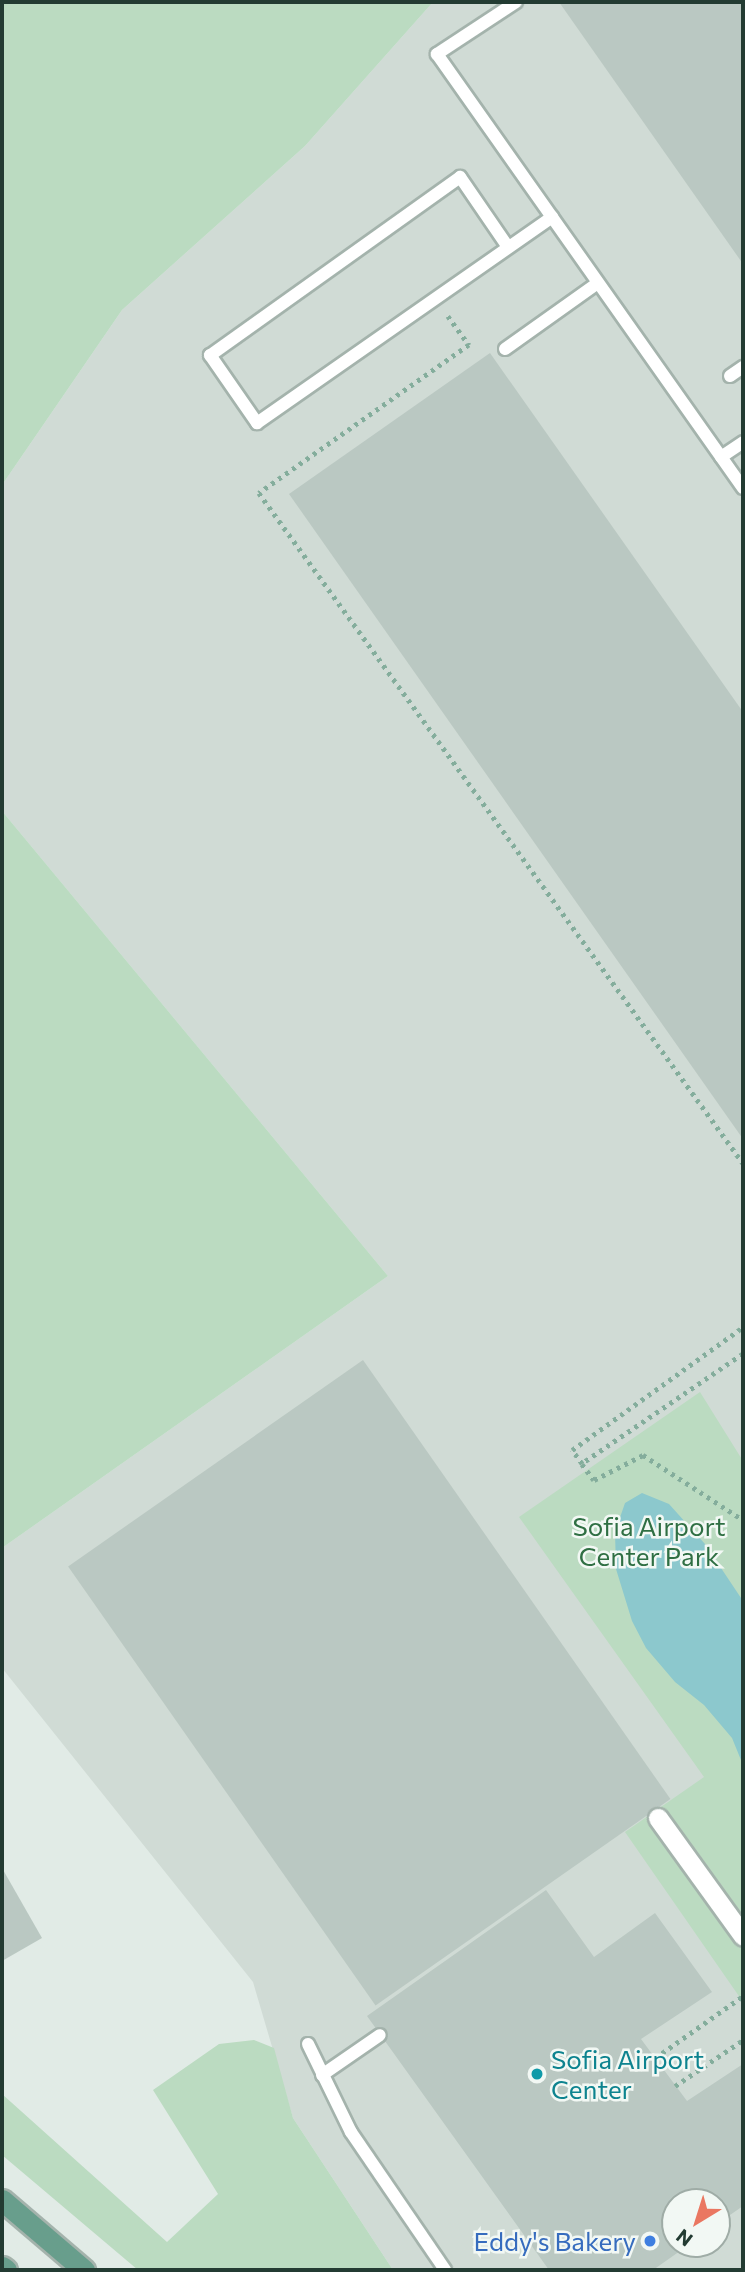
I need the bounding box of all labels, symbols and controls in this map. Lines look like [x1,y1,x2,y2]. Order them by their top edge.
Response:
park label: Sofia Airport Center Park [572,1510,726,1572]
place label: Sofia Airport Center [551,2043,704,2104]
marker: Sofia Airport Center [529,2066,545,2082]
north arrow [661,2188,731,2258]
place label: Eddy's Bakery [474,2225,636,2257]
text: N [671,2225,697,2252]
marker: Eddy's Bakery [642,2233,658,2249]

